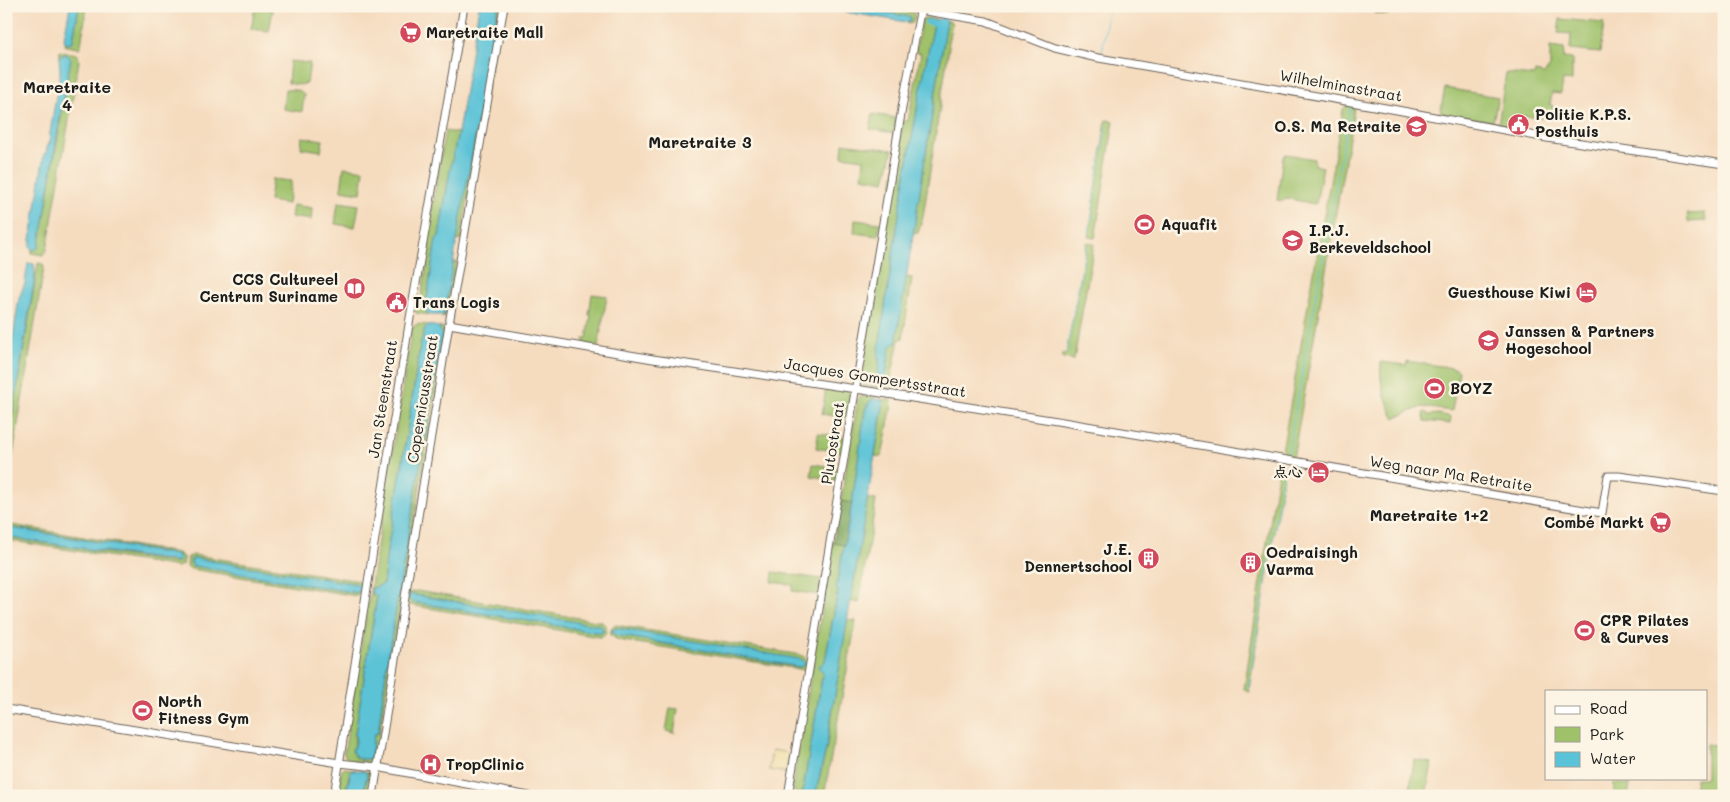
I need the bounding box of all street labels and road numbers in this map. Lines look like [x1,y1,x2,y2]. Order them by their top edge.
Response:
street label: Wilhelminastraat [1278,64,1404,106]
street label: Copernicusstraat [402,333,442,464]
street label: Jan Steenstraat [363,338,401,459]
street label: Jacques Gompertsstraat [783,353,968,401]
street label: Plutostraat [816,400,848,486]
street label: Weg naar Ma Retraite [1368,450,1534,496]

